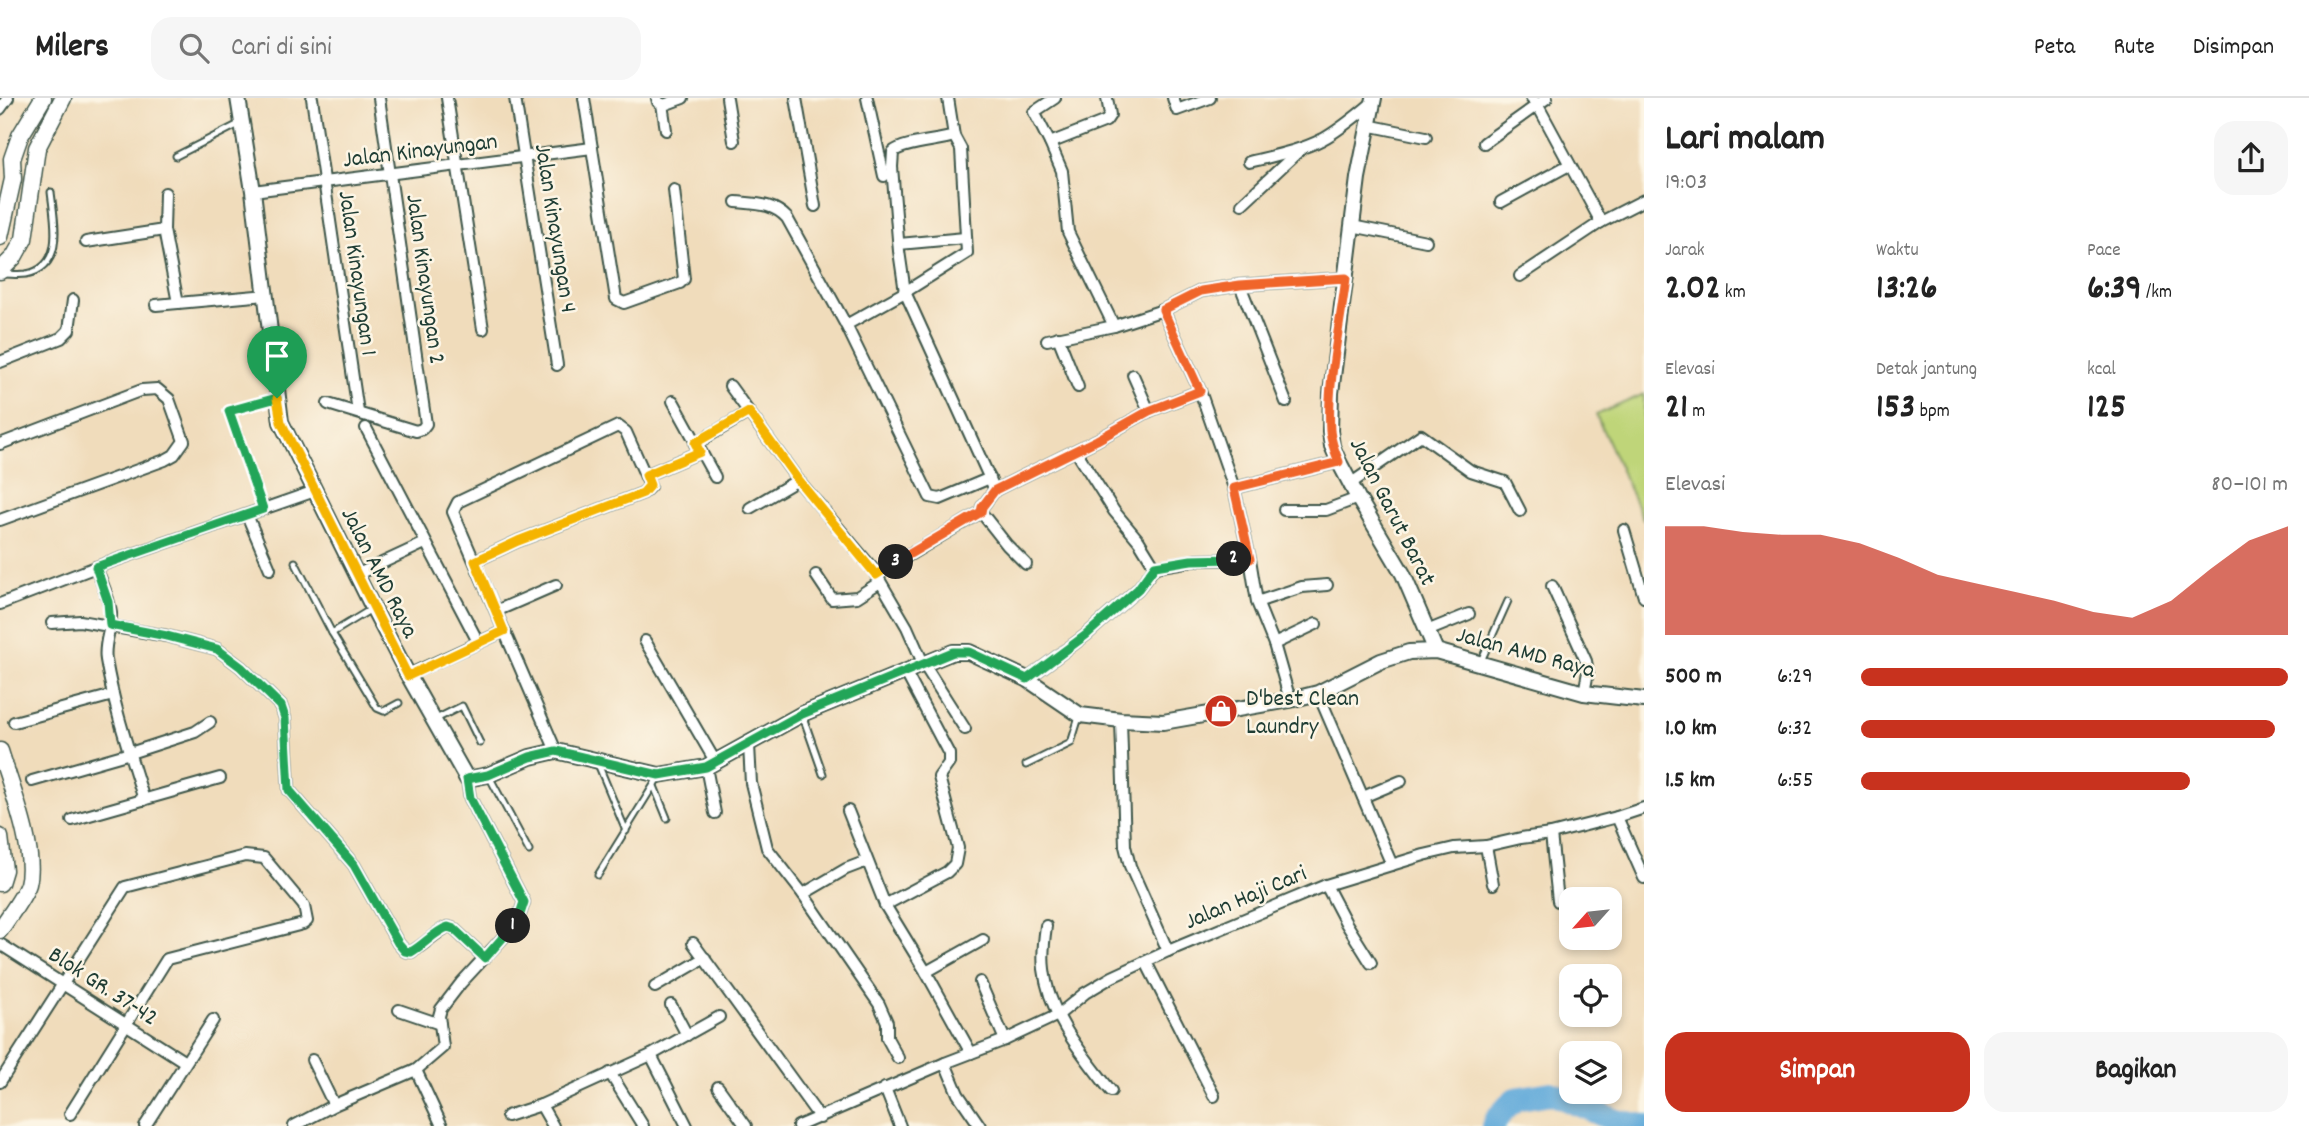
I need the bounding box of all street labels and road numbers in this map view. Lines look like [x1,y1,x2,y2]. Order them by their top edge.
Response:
street label: Jalan Kinayungan [341,126,500,178]
street label: Jalan Kinayungan 4 [524,141,584,315]
street label: Jalan Kinayungan 1 [328,189,384,358]
street label: Jalan Kinayungan 2 [395,192,453,367]
street label: Jalan Garut Barat [1339,432,1443,592]
street label: Jalan AMD Raya [331,502,426,645]
street label: Jalan AMD Raya [1452,619,1599,689]
street label: Jalan Haji Cari [1180,858,1312,940]
street label: Blok GR. 37-42 [41,939,164,1036]

